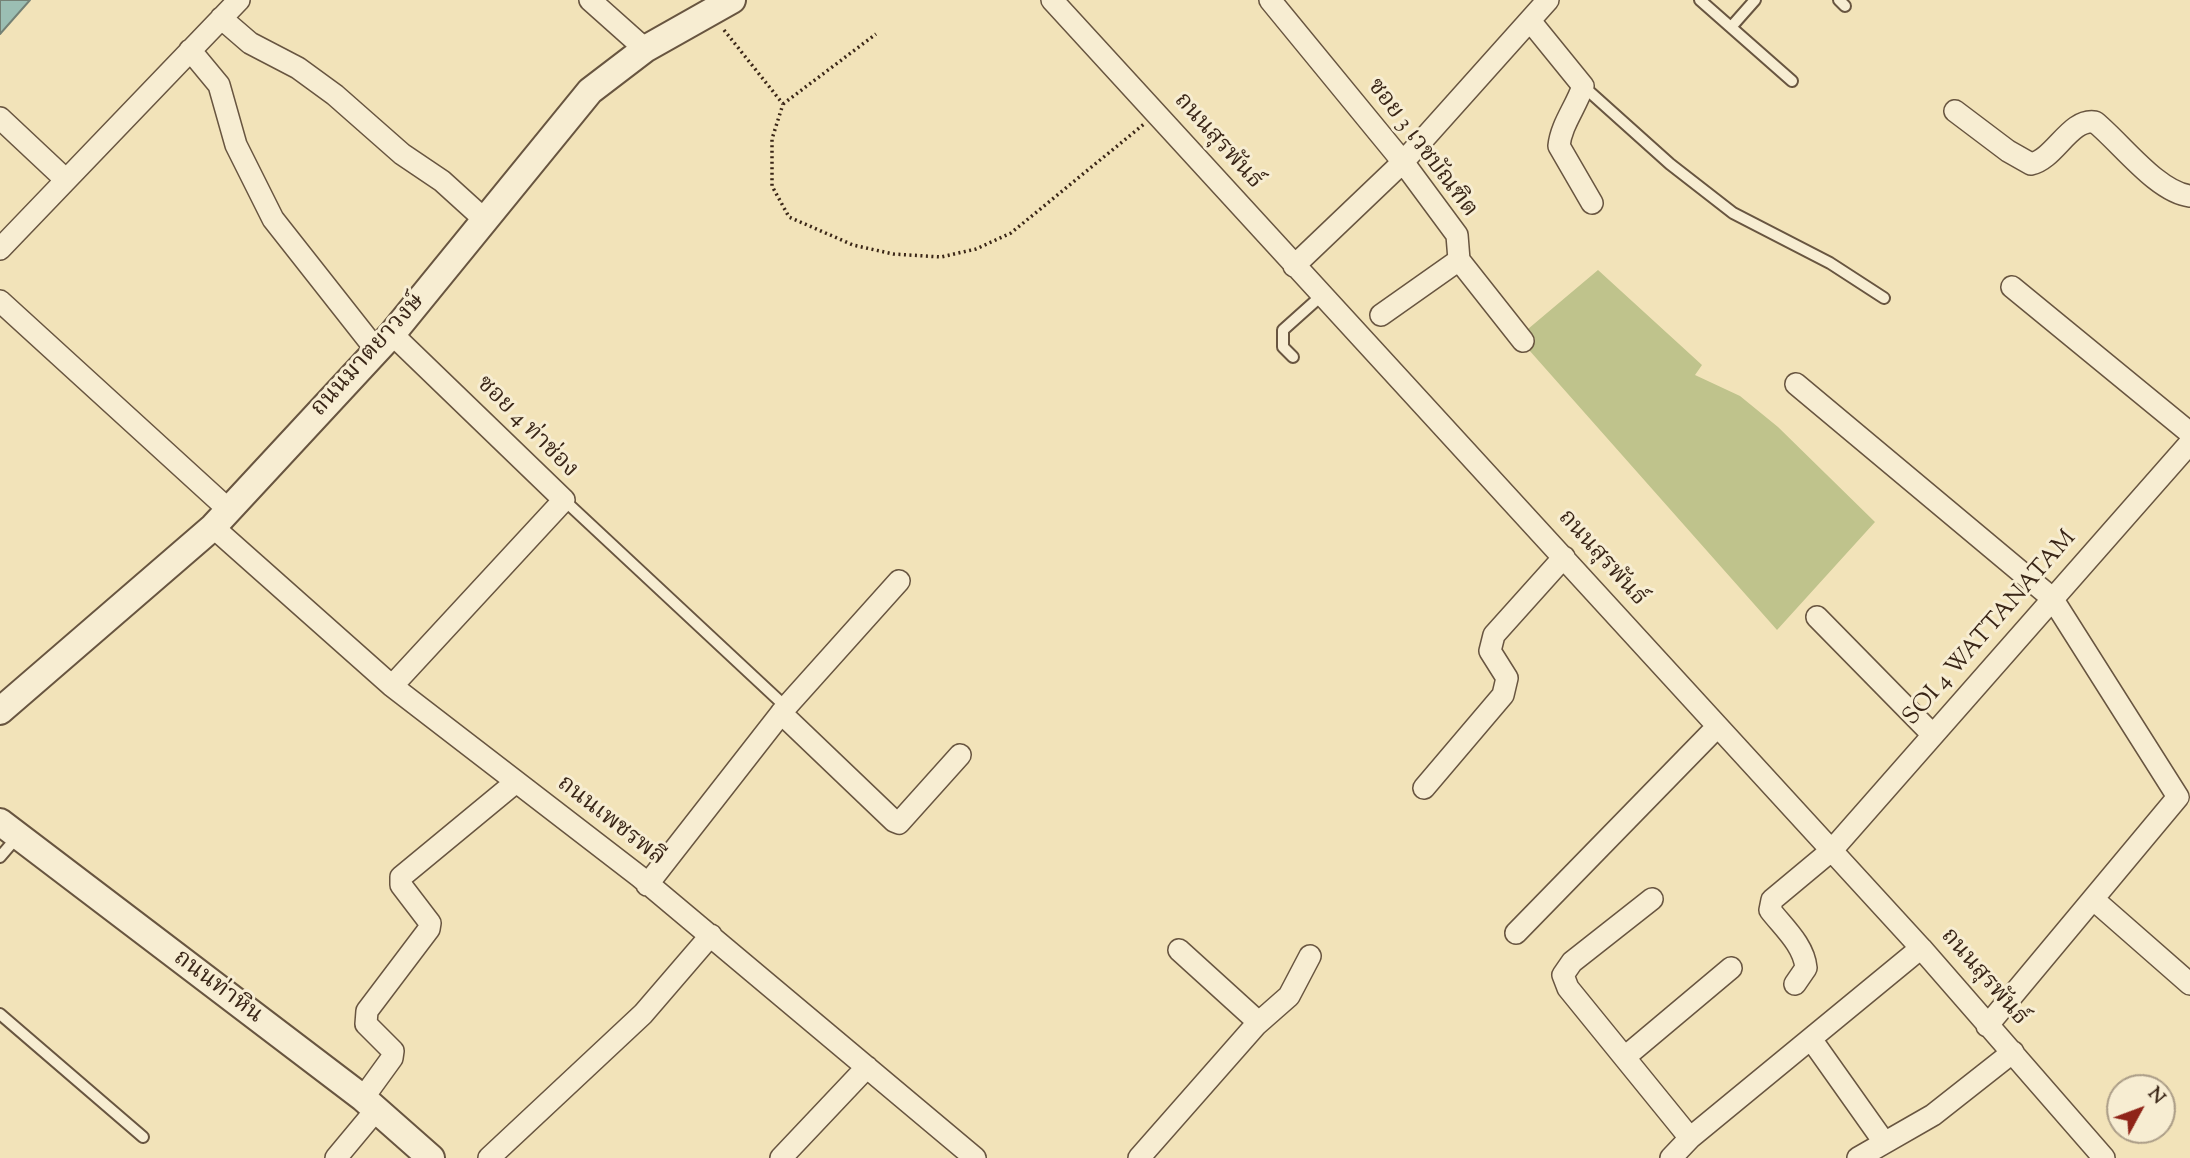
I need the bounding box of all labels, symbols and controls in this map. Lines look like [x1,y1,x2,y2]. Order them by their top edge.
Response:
street label: ซอย 3 เวชบัณฑิต [1360,74,1482,224]
street label: ถนนสุรพันธ์ [1166,88,1268,196]
street label: ถนนมาตยาวงษ์ [306,288,432,424]
street label: ซอย 4 ท่าช่อง [469,371,583,485]
street label: ถนนสุรพันธ์ [1550,505,1652,613]
street label: SOI 4 WATTANATAM [1898,526,2084,732]
street label: ถนนเพชรพลี [550,771,670,873]
street label: ถนนสุรพันธ์ [1933,923,2033,1033]
street label: ถนนท่าหิน [167,945,267,1031]
north arrow [2106,1074,2176,1144]
text: N [2141,1082,2171,1111]

